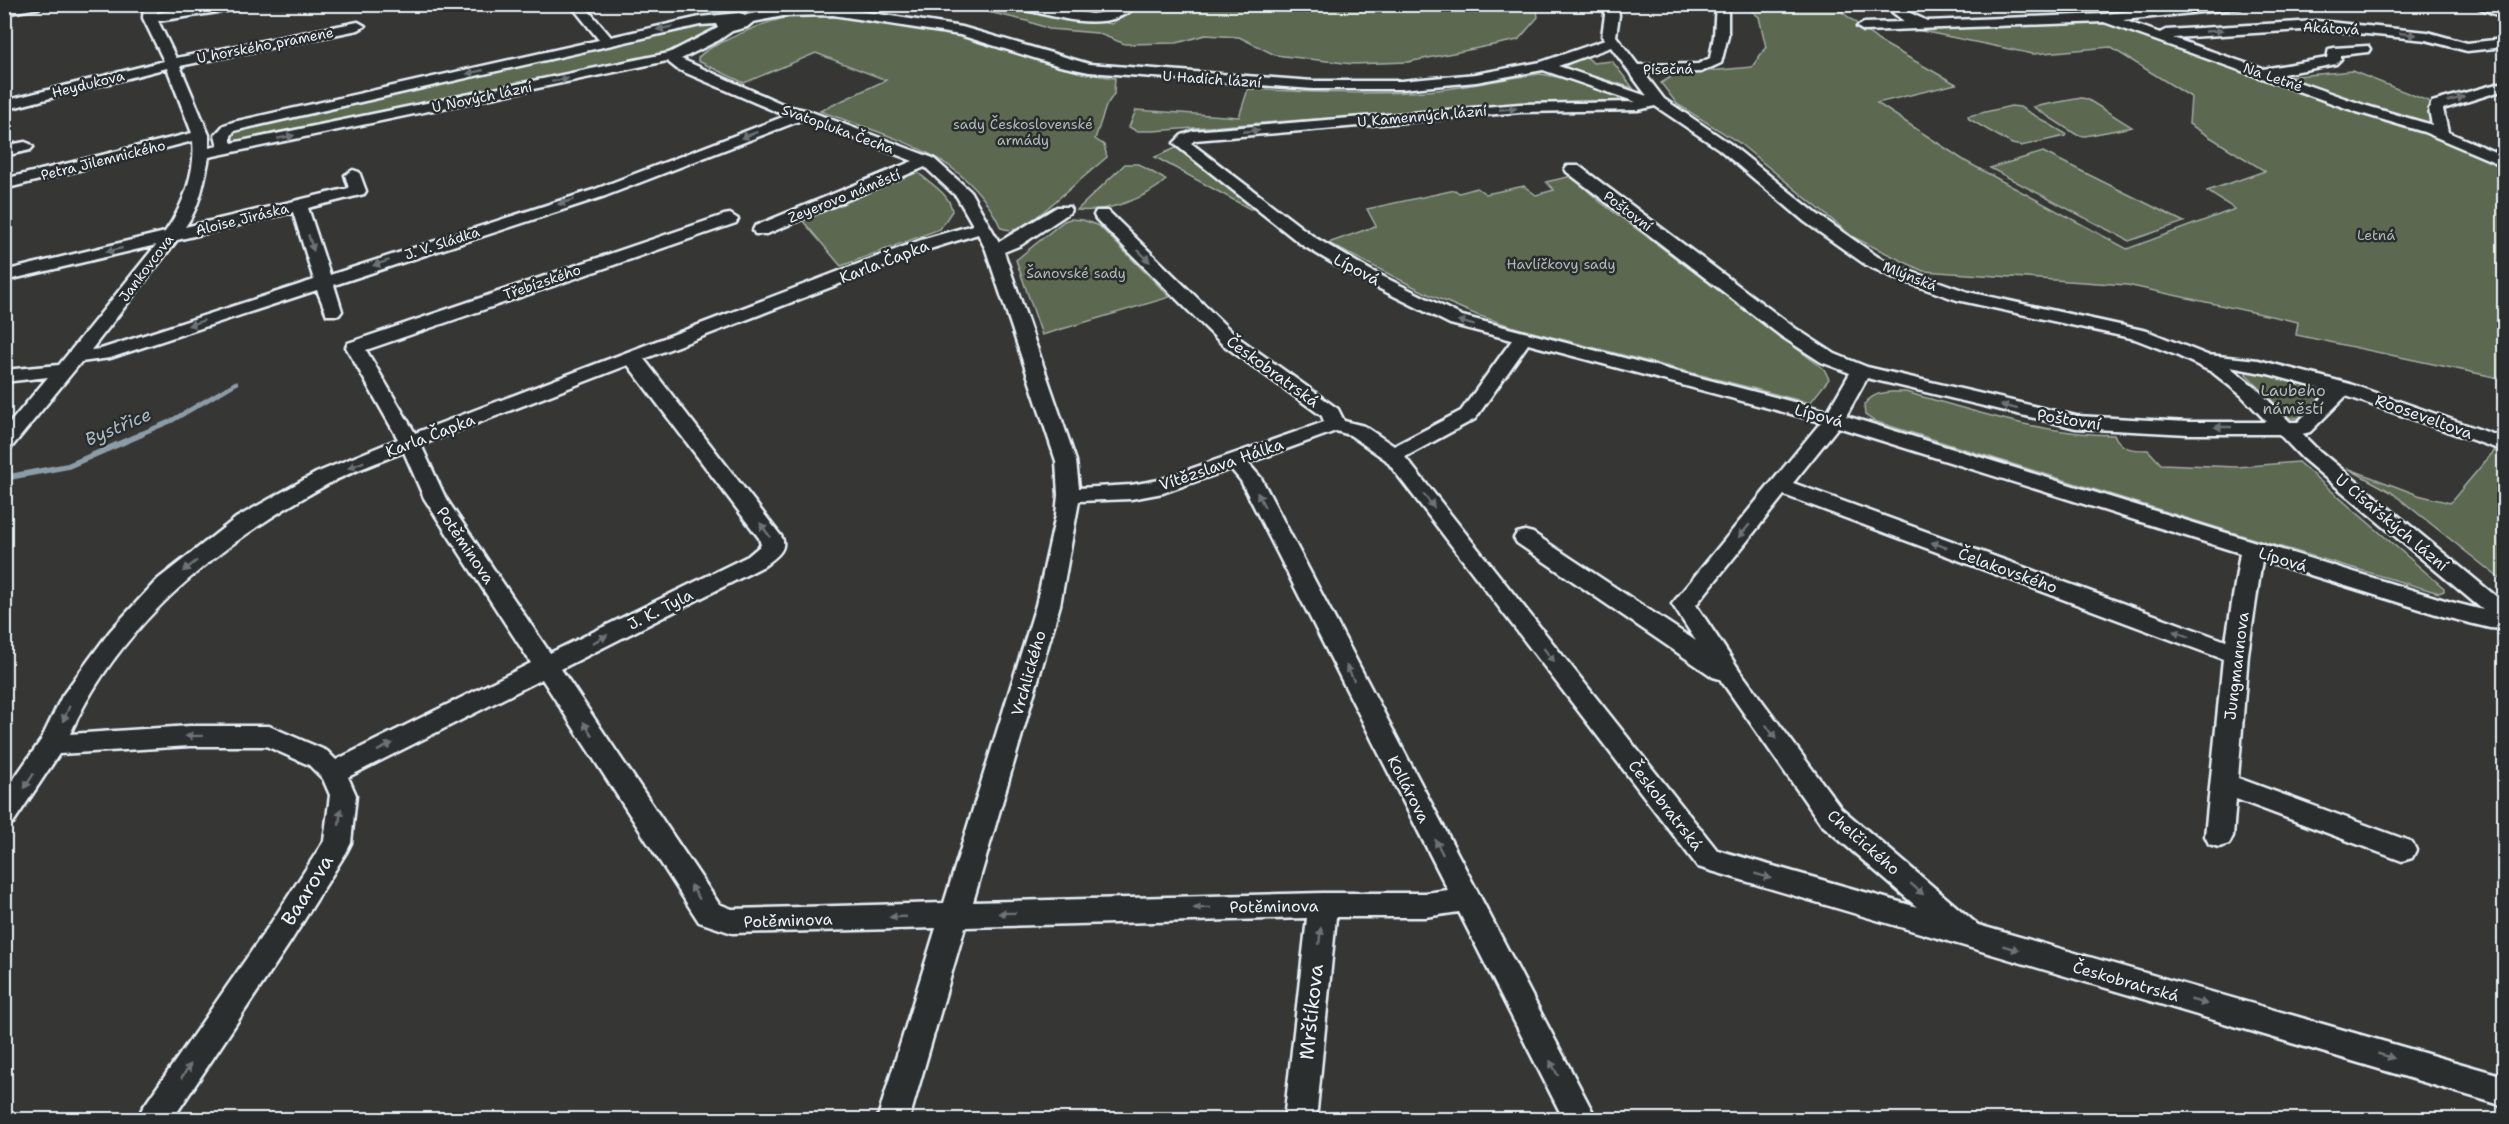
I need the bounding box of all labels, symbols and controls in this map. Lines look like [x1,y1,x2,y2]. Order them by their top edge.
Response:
street label: Akátová [2302,18,2360,38]
street label: U horského pramene [195,23,335,67]
one-way arrow [656,24,674,34]
one-way arrow [2204,27,2223,36]
one-way arrow [2398,30,2417,39]
street label: Na Letné [2241,58,2305,96]
street label: Písečná [1643,60,1694,78]
street label: Heydukova [50,66,126,102]
one-way arrow [466,67,484,77]
street label: U Hadích lázní [1162,67,1262,91]
one-way arrow [550,75,569,85]
street label: U Nových lázní [430,78,534,116]
one-way arrow [2447,93,2466,103]
street label: Svatopluka Čecha [779,100,897,158]
street label: U Kamenných lázní [1357,101,1487,131]
one-way arrow [1499,104,1518,114]
park label: sady Československé armády [953,115,1093,149]
one-way arrow [1242,126,1261,136]
one-way arrow [740,131,758,141]
one-way arrow [277,132,296,141]
street label: Petra Jilemnického [39,136,167,184]
street label: Zeyerovo náměstí [785,165,903,227]
street label: Poštovní [1600,187,1656,235]
one-way arrow [557,198,575,207]
street label: Aloise Jiráska [194,199,291,239]
street label: J. V. Sládka [402,222,482,264]
park label: Letná [2357,226,2395,244]
street label: Jankovcova [115,231,177,305]
one-way arrow [307,234,316,252]
street label: Karla Čapka [836,235,932,288]
one-way arrow [105,245,123,255]
one-way arrow [1136,249,1151,263]
street label: Lípová [1330,249,1384,290]
park label: Havlíčkovy sady [1506,255,1616,273]
street label: Mlýnská [1880,257,1940,295]
one-way arrow [372,258,390,268]
street label: Třebízského [501,260,583,304]
park label: Šanovské sady [1026,264,1126,282]
one-way arrow [1457,318,1475,327]
one-way arrow [187,319,205,329]
street label: Českobratrská [1222,331,1323,412]
park label: Laubeho náměstí [2260,380,2326,419]
street label: Rooseveltova [2372,389,2476,444]
street label: Lípová [1792,399,1846,432]
water label: Bystřice [81,402,155,452]
one-way arrow [2000,402,2018,412]
street label: Poštovní [2035,404,2103,435]
street label: Karla Čapka [382,409,478,462]
one-way arrow [2214,422,2233,432]
street label: Vítězslava Hálka [1156,433,1286,496]
one-way arrow [346,460,364,470]
street label: U Císařských lázní [2331,469,2453,576]
one-way arrow [1256,491,1266,508]
one-way arrow [1423,493,1436,509]
street label: Potěminova [432,502,499,588]
one-way arrow [759,523,771,539]
one-way arrow [1738,523,1751,538]
one-way arrow [1930,539,1948,549]
street label: Lípová [2256,542,2310,577]
street label: Čelakovského [1955,543,2060,598]
one-way arrow [183,559,198,572]
street label: J. K. Tyla [624,584,696,635]
street label: Jungmannova [2219,611,2254,721]
street label: Vrchlického [1006,628,1051,718]
one-way arrow [2172,629,2190,639]
one-way arrow [591,635,608,644]
one-way arrow [1543,647,1556,663]
one-way arrow [1345,665,1355,682]
one-way arrow [61,706,70,723]
one-way arrow [583,720,594,737]
one-way arrow [1765,724,1776,740]
one-way arrow [185,732,204,741]
one-way arrow [377,742,394,752]
street label: Kollárova [1383,752,1434,827]
street label: Českobratrská [1624,756,1708,855]
one-way arrow [23,772,35,788]
street label: Chelčického [1823,805,1904,880]
one-way arrow [335,807,345,826]
one-way arrow [1434,838,1444,855]
street label: Baarova [275,849,339,930]
one-way arrow [1754,872,1772,882]
one-way arrow [1909,882,1924,895]
one-way arrow [690,884,701,900]
street label: Potěminova [1229,895,1319,918]
one-way arrow [1192,903,1211,913]
street label: Potěminova [743,908,833,933]
one-way arrow [997,908,1016,917]
one-way arrow [888,912,907,922]
one-way arrow [1315,927,1325,946]
one-way arrow [2002,944,2020,953]
street label: Českobratrská [2070,956,2181,1007]
street label: Mrštíkova [1293,962,1329,1061]
one-way arrow [2190,998,2208,1007]
one-way arrow [2377,1052,2395,1061]
one-way arrow [1549,1059,1559,1076]
one-way arrow [180,1063,191,1079]

